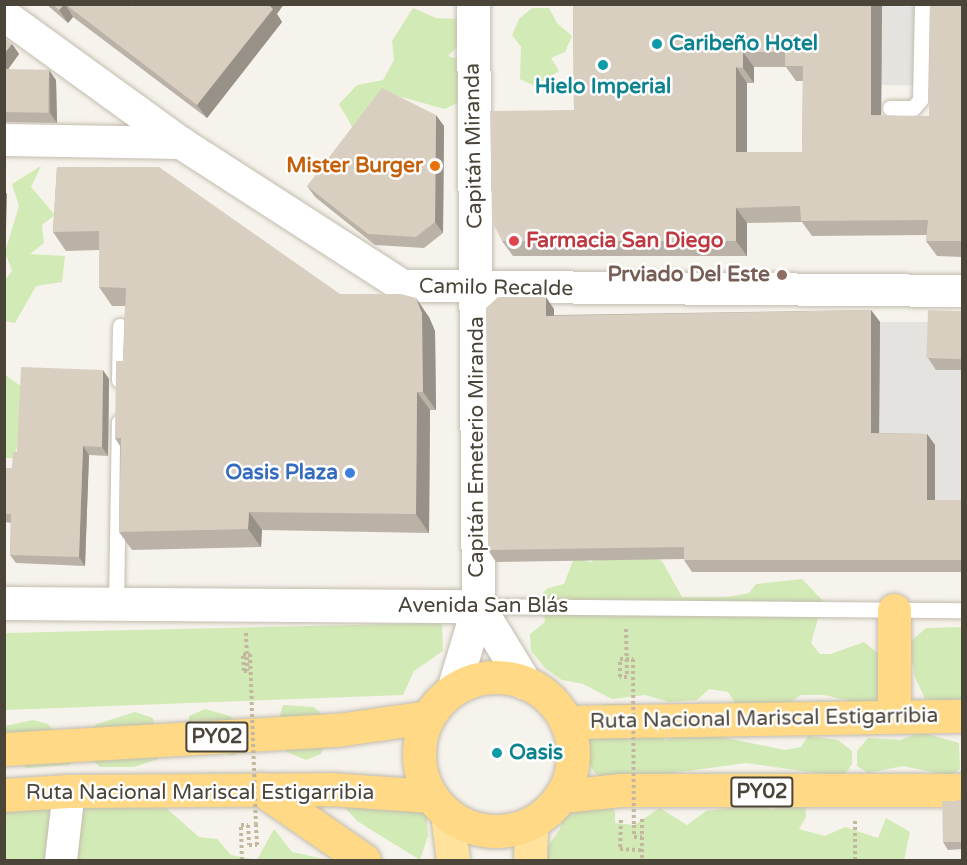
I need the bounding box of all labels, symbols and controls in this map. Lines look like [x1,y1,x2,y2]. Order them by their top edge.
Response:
place label: Caribeño Hotel [669,31,818,57]
marker: Caribeño Hotel [650,37,664,51]
marker: Hielo Imperial [596,58,610,72]
street label: Capitán Miranda [460,63,488,229]
place label: Hielo Imperial [535,74,671,100]
place label: Mister Burger [286,153,423,179]
marker: Mister Burger [428,159,442,173]
place label: Farmacia San Diego [526,228,723,254]
marker: Farmacia San Diego [507,234,521,248]
place label: Prviado Del Este [607,262,770,288]
marker: Prviado Del Este [775,268,789,282]
street label: Camilo Recalde [419,274,573,302]
street label: Capitán Emeterio Miranda [464,316,490,578]
place label: Oasis Plaza [225,460,338,486]
marker: Oasis Plaza [343,466,357,480]
street label: Avenida San Blás [398,593,568,619]
street label: Ruta Nacional Mariscal Estigarribia [590,703,938,735]
road number: PY02 [184,720,250,754]
place label: Oasis [509,740,563,766]
marker: Oasis [490,746,504,760]
road number: PY02 [729,775,795,809]
street label: Ruta Nacional Mariscal Estigarribia [26,780,374,806]

